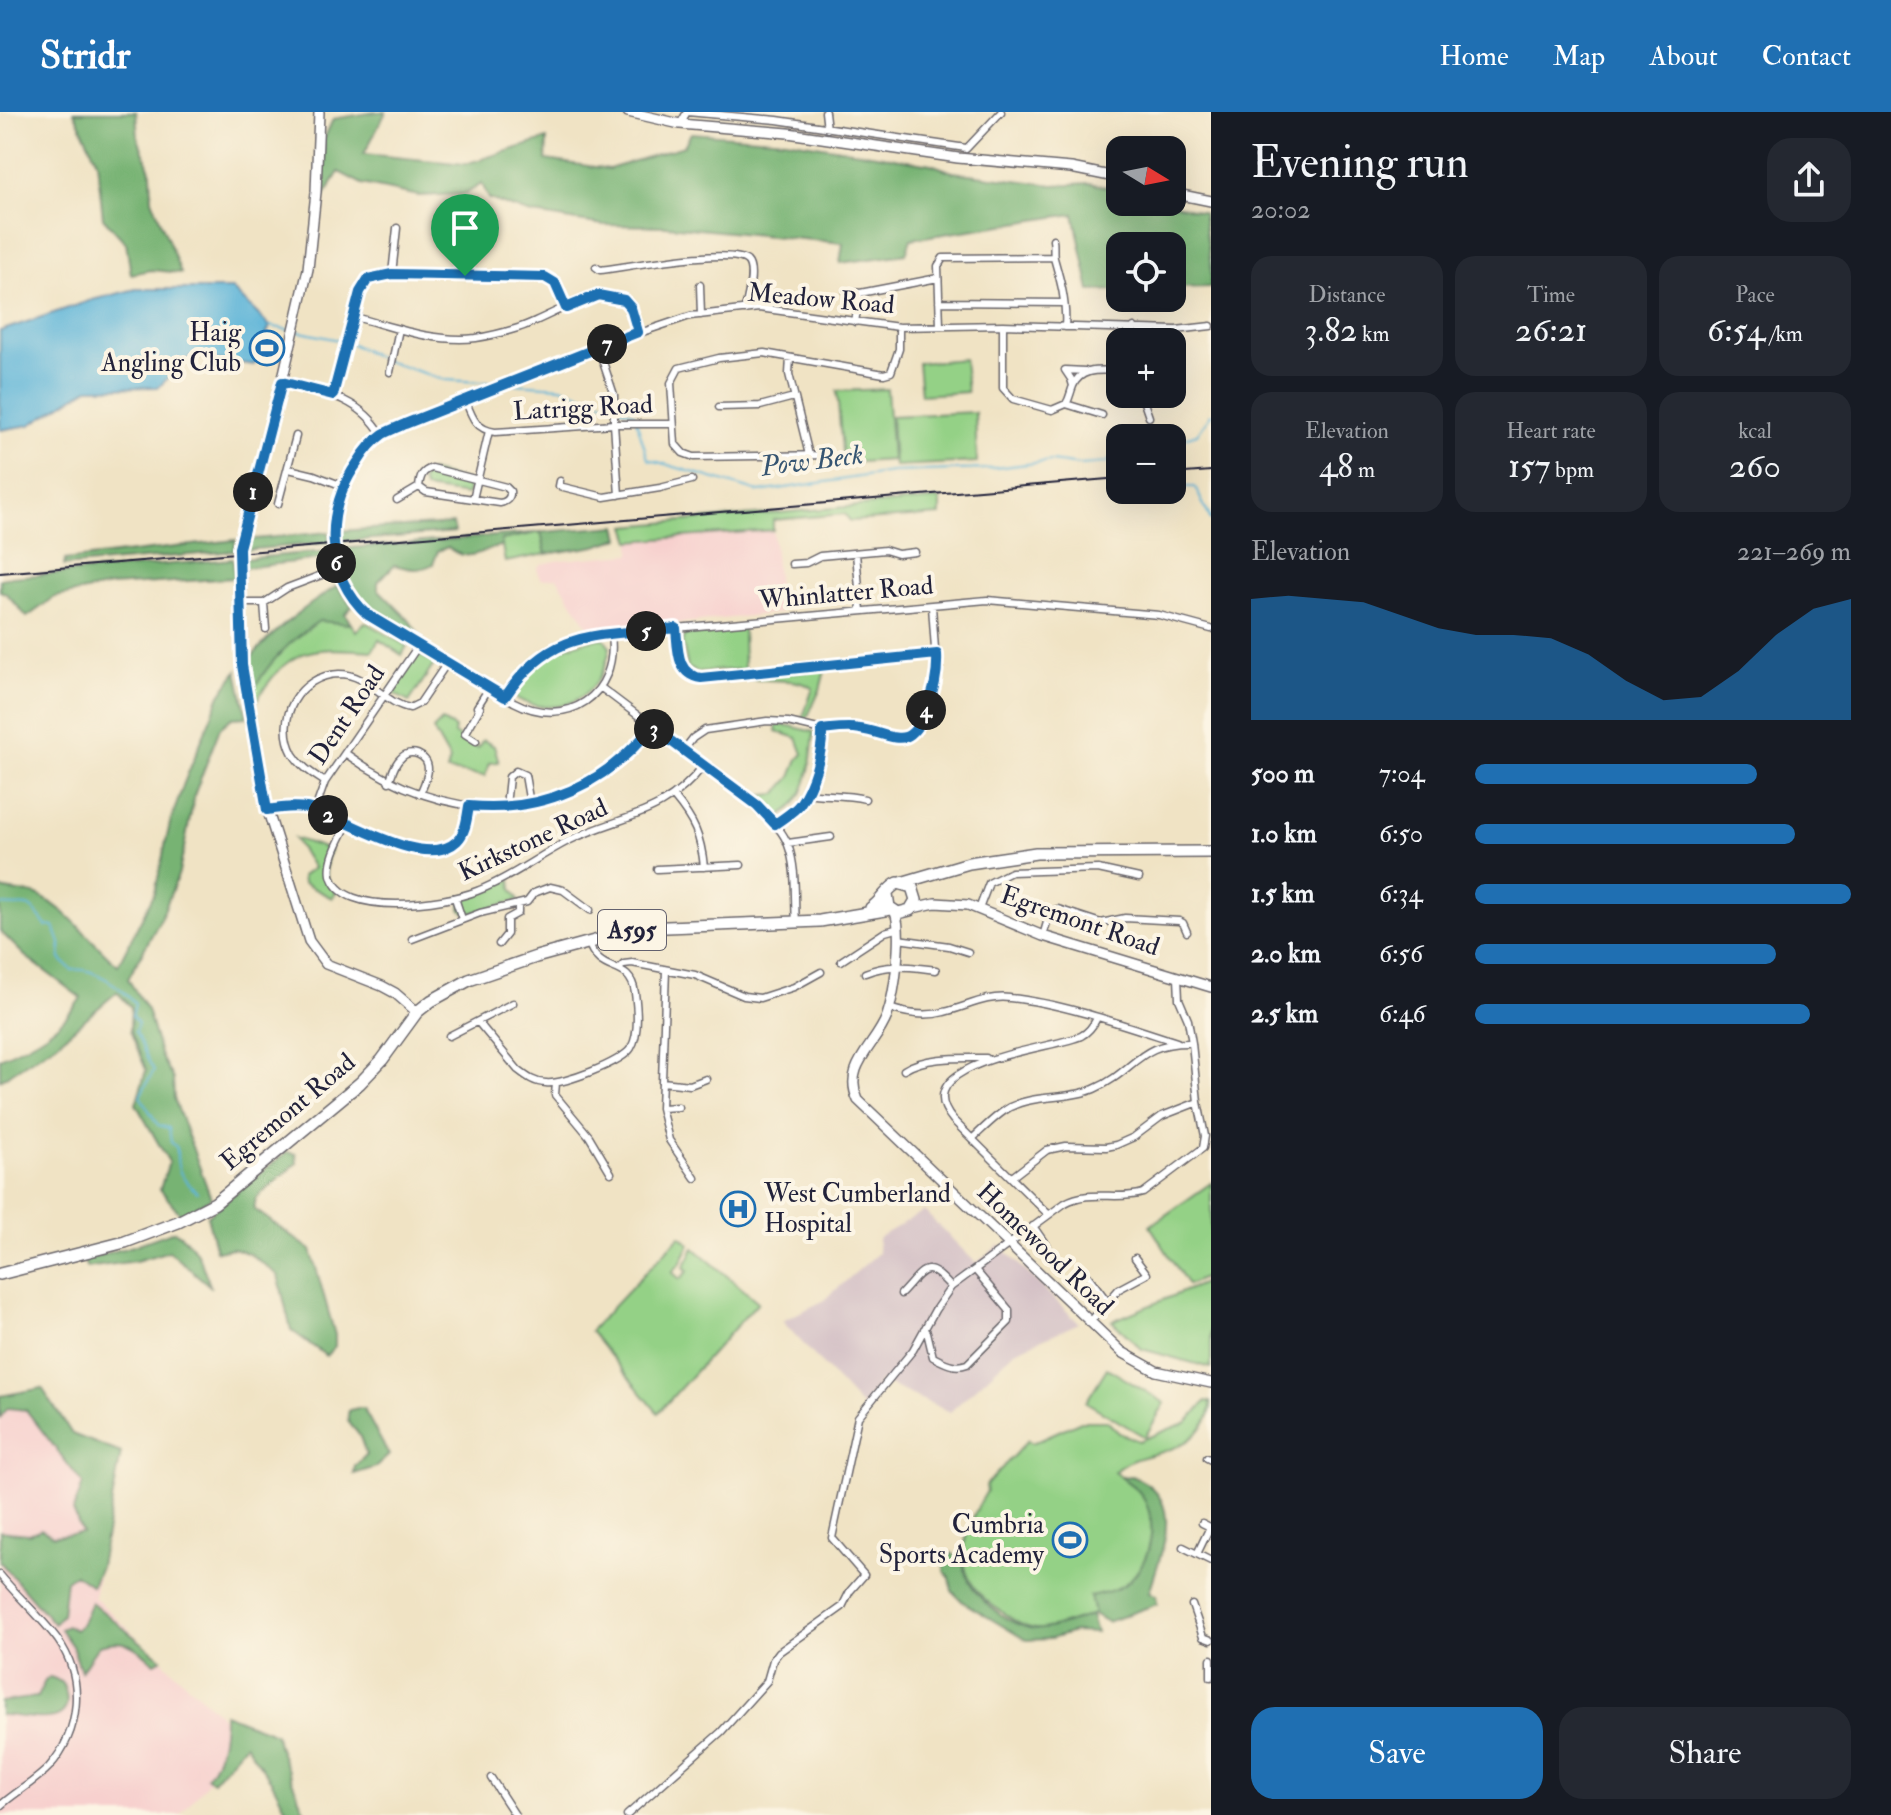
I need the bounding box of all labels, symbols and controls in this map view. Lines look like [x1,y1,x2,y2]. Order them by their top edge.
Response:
text: Stridr [40,32,130,80]
text: Home [1439,39,1509,74]
text: Map [1553,39,1605,74]
text: About [1649,39,1718,74]
text: Contact [1762,39,1851,74]
north arrow [1106,136,1186,216]
map controls [1106,136,1186,504]
text: Evening run [1251,136,1469,191]
button: share [1767,138,1851,222]
pin [431,194,499,276]
text: 20:02 [1251,194,1310,226]
icon: arrive [443,206,487,250]
button: locate [1106,232,1186,312]
street label: Meadow Road [746,277,896,321]
text: Distance [1309,281,1385,309]
text: Time [1527,281,1575,309]
text: Pace [1735,281,1775,309]
text: 3.82 [1304,309,1357,352]
text: 26:21 [1515,309,1587,352]
text: 6:54 [1707,309,1765,352]
place label: Haig Angling Club [100,317,242,379]
text: km [1357,320,1390,348]
text: /km [1765,320,1803,348]
pin: 7 [587,324,627,364]
button: + [1106,328,1186,408]
sports icon: Haig Angling Club [248,329,286,367]
text: 7 [602,330,612,358]
street label: Latrigg Road [512,388,654,428]
text: Elevation [1305,417,1389,445]
text: Heart rate [1506,417,1596,445]
text: kcal [1738,417,1772,445]
button: − [1106,424,1186,504]
water label: Pow Beck [758,437,865,485]
text: 48 [1319,445,1353,488]
text: 157 [1508,445,1550,488]
text: 260 [1729,445,1781,488]
text: m [1353,456,1375,484]
text: bpm [1550,456,1594,484]
pin: 1 [233,472,273,512]
text: 1 [249,478,257,506]
text: Elevation [1251,536,1350,568]
text: 221–269 m [1737,536,1851,568]
pin: 6 [316,543,356,583]
text: 6 [330,549,342,577]
street label: Whinlatter Road [756,569,935,617]
pin: 5 [626,611,666,651]
text: 5 [641,617,651,645]
street label: Dent Road [302,659,392,771]
pin: 4 [906,690,946,730]
text: 4 [920,696,932,724]
pin: 3 [634,709,674,749]
text: 3 [650,715,658,743]
text: 500 m [1251,758,1315,790]
text: 7:04 [1379,758,1425,790]
street label: Kirkstone Road [453,791,613,888]
pin: 2 [308,795,348,835]
text: 2 [322,801,334,829]
text: 1.0 km [1251,818,1317,850]
text: 6:50 [1379,818,1423,850]
text: 1.5 km [1251,878,1314,910]
text: 6:34 [1379,878,1422,910]
street label: Egremont Road [996,879,1164,963]
road number: A595 [598,910,666,950]
text: 2.0 km [1251,938,1321,970]
text: 6:56 [1379,938,1423,970]
text: 2.5 km [1251,998,1318,1030]
text: 6:46 [1379,998,1426,1030]
street label: Egremont Road [214,1046,362,1178]
street label: Homewood Road [970,1176,1120,1322]
place label: West Cumberland Hospital [763,1178,951,1241]
hospital icon: West Cumberland Hospital [719,1190,757,1228]
place label: Cumbria Sports Academy [879,1509,1045,1572]
sports icon: Cumbria Sports Academy [1051,1521,1089,1559]
button: Save [1251,1707,1543,1799]
button: Share [1559,1707,1851,1799]

